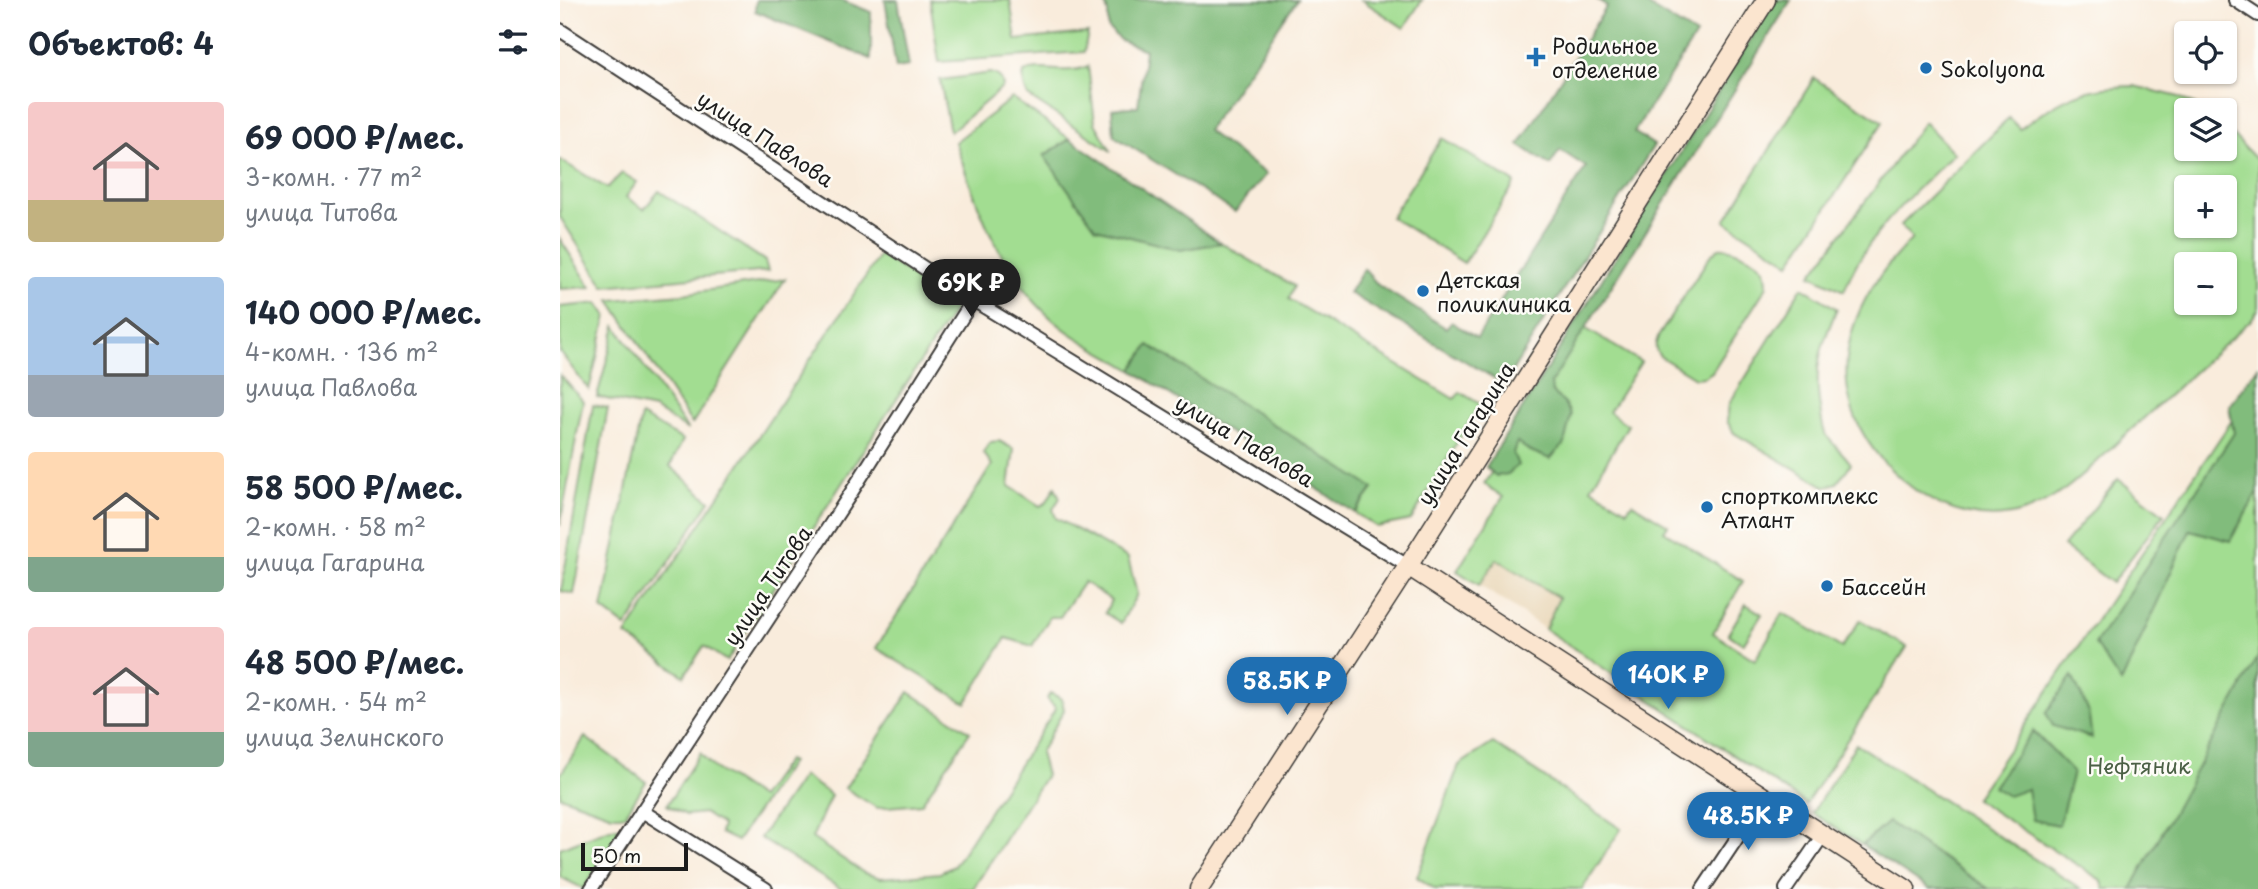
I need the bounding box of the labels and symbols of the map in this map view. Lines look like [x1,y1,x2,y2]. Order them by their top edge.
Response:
place label: Родильное отделение [1552,29,1658,85]
marker: Родильное отделение [1526,47,1546,67]
place label: Sokolyona [1940,52,2045,84]
marker: Sokolyona [1918,60,1934,76]
street label: улица Павлова [691,82,841,194]
pin: 69K ₽ [922,260,1020,319]
place label: Детская поликлиника [1436,263,1572,319]
marker: Детская поликлиника [1415,283,1431,299]
street label: улица Гагарина [1408,354,1522,511]
street label: улица Павлова [1169,386,1321,494]
place label: спорткомплекс Атлант [1721,479,1878,535]
marker: спорткомплекс Атлант [1699,499,1715,515]
street label: улица Титова [715,518,819,652]
place label: Бассейн [1841,570,1927,602]
marker: Бассейн [1819,578,1835,594]
pin: 140K ₽ [1611,652,1725,711]
pin: 58.5K ₽ [1222,658,1352,717]
park label: Нефтяник [2088,749,2191,781]
pin: 48.5K ₽ [1683,792,1813,852]
scale bar [581,840,688,872]

